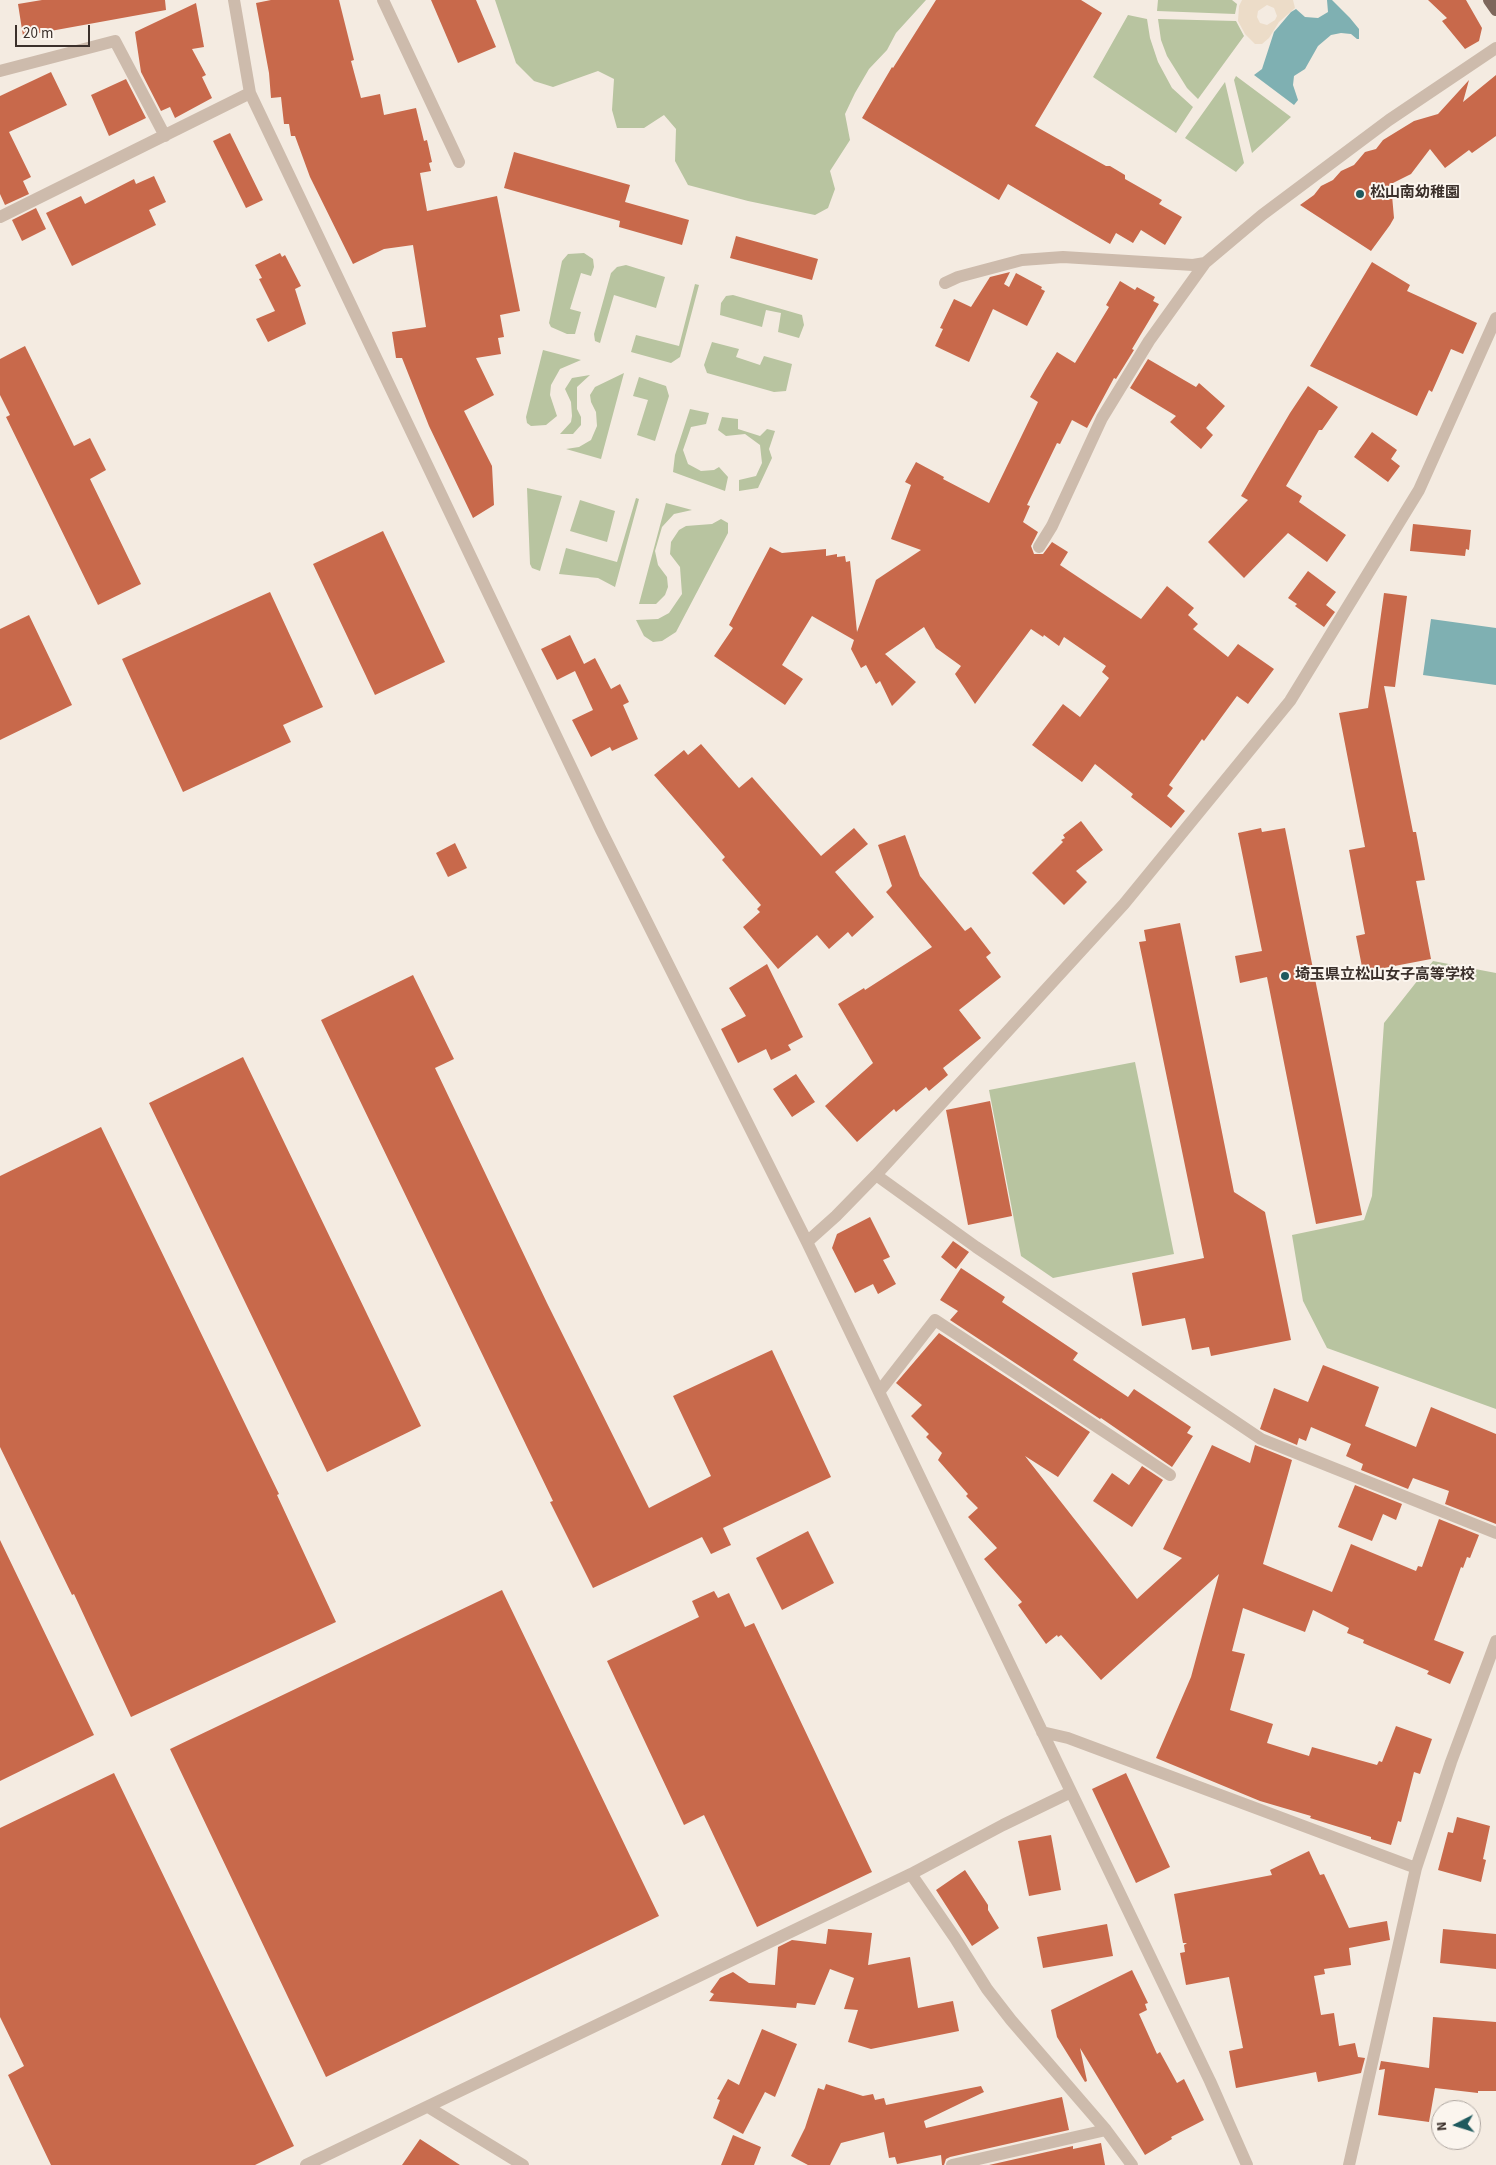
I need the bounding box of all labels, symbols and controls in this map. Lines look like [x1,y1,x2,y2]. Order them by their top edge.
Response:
scale bar [18,15,92,47]
text: 20 m [23,23,53,44]
place label: 松山南幼稚園 [1370,185,1460,203]
marker: 松山南幼稚園 [1354,188,1366,200]
place label: 埼玉県立松山女子高等学校 [1295,967,1475,985]
marker: 埼玉県立松山女子高等学校 [1279,970,1291,982]
north arrow [1431,2100,1481,2150]
text: N [1432,2121,1452,2132]

